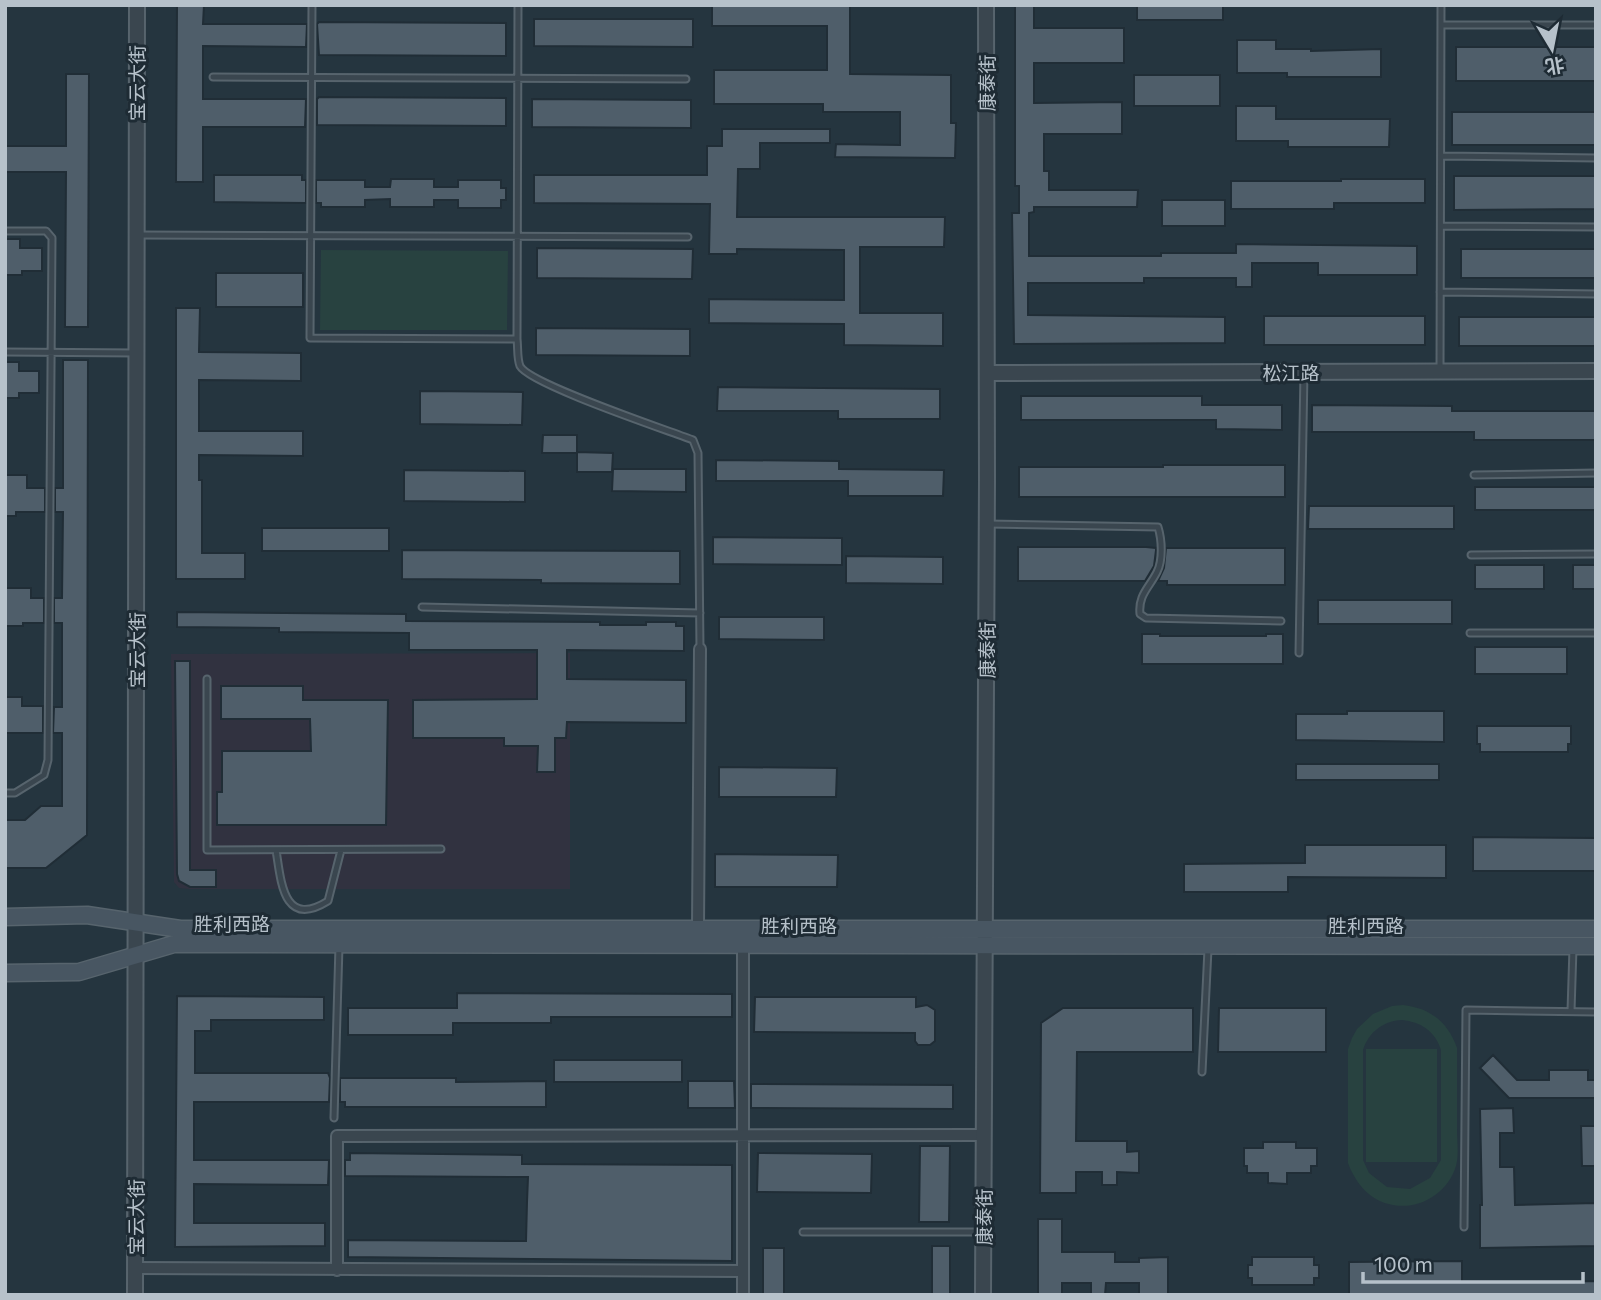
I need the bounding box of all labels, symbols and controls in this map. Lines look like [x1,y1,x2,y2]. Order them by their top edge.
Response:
north arrow [1517,14,1587,84]
street label: 宝云大街 [125,45,148,121]
text: 北 [1544,53,1566,79]
street label: 康泰街 [975,54,998,112]
street label: 松江路 [1262,361,1320,384]
street label: 宝云大街 [125,612,148,688]
street label: 康泰街 [975,621,998,679]
street label: 胜利西路 [194,912,270,935]
street label: 胜利西路 [761,914,837,937]
street label: 胜利西路 [1328,914,1404,937]
street label: 宝云大街 [124,1179,147,1255]
street label: 康泰街 [972,1188,995,1246]
scale bar [1363,1240,1584,1284]
text: 100 m [1374,1251,1433,1276]

